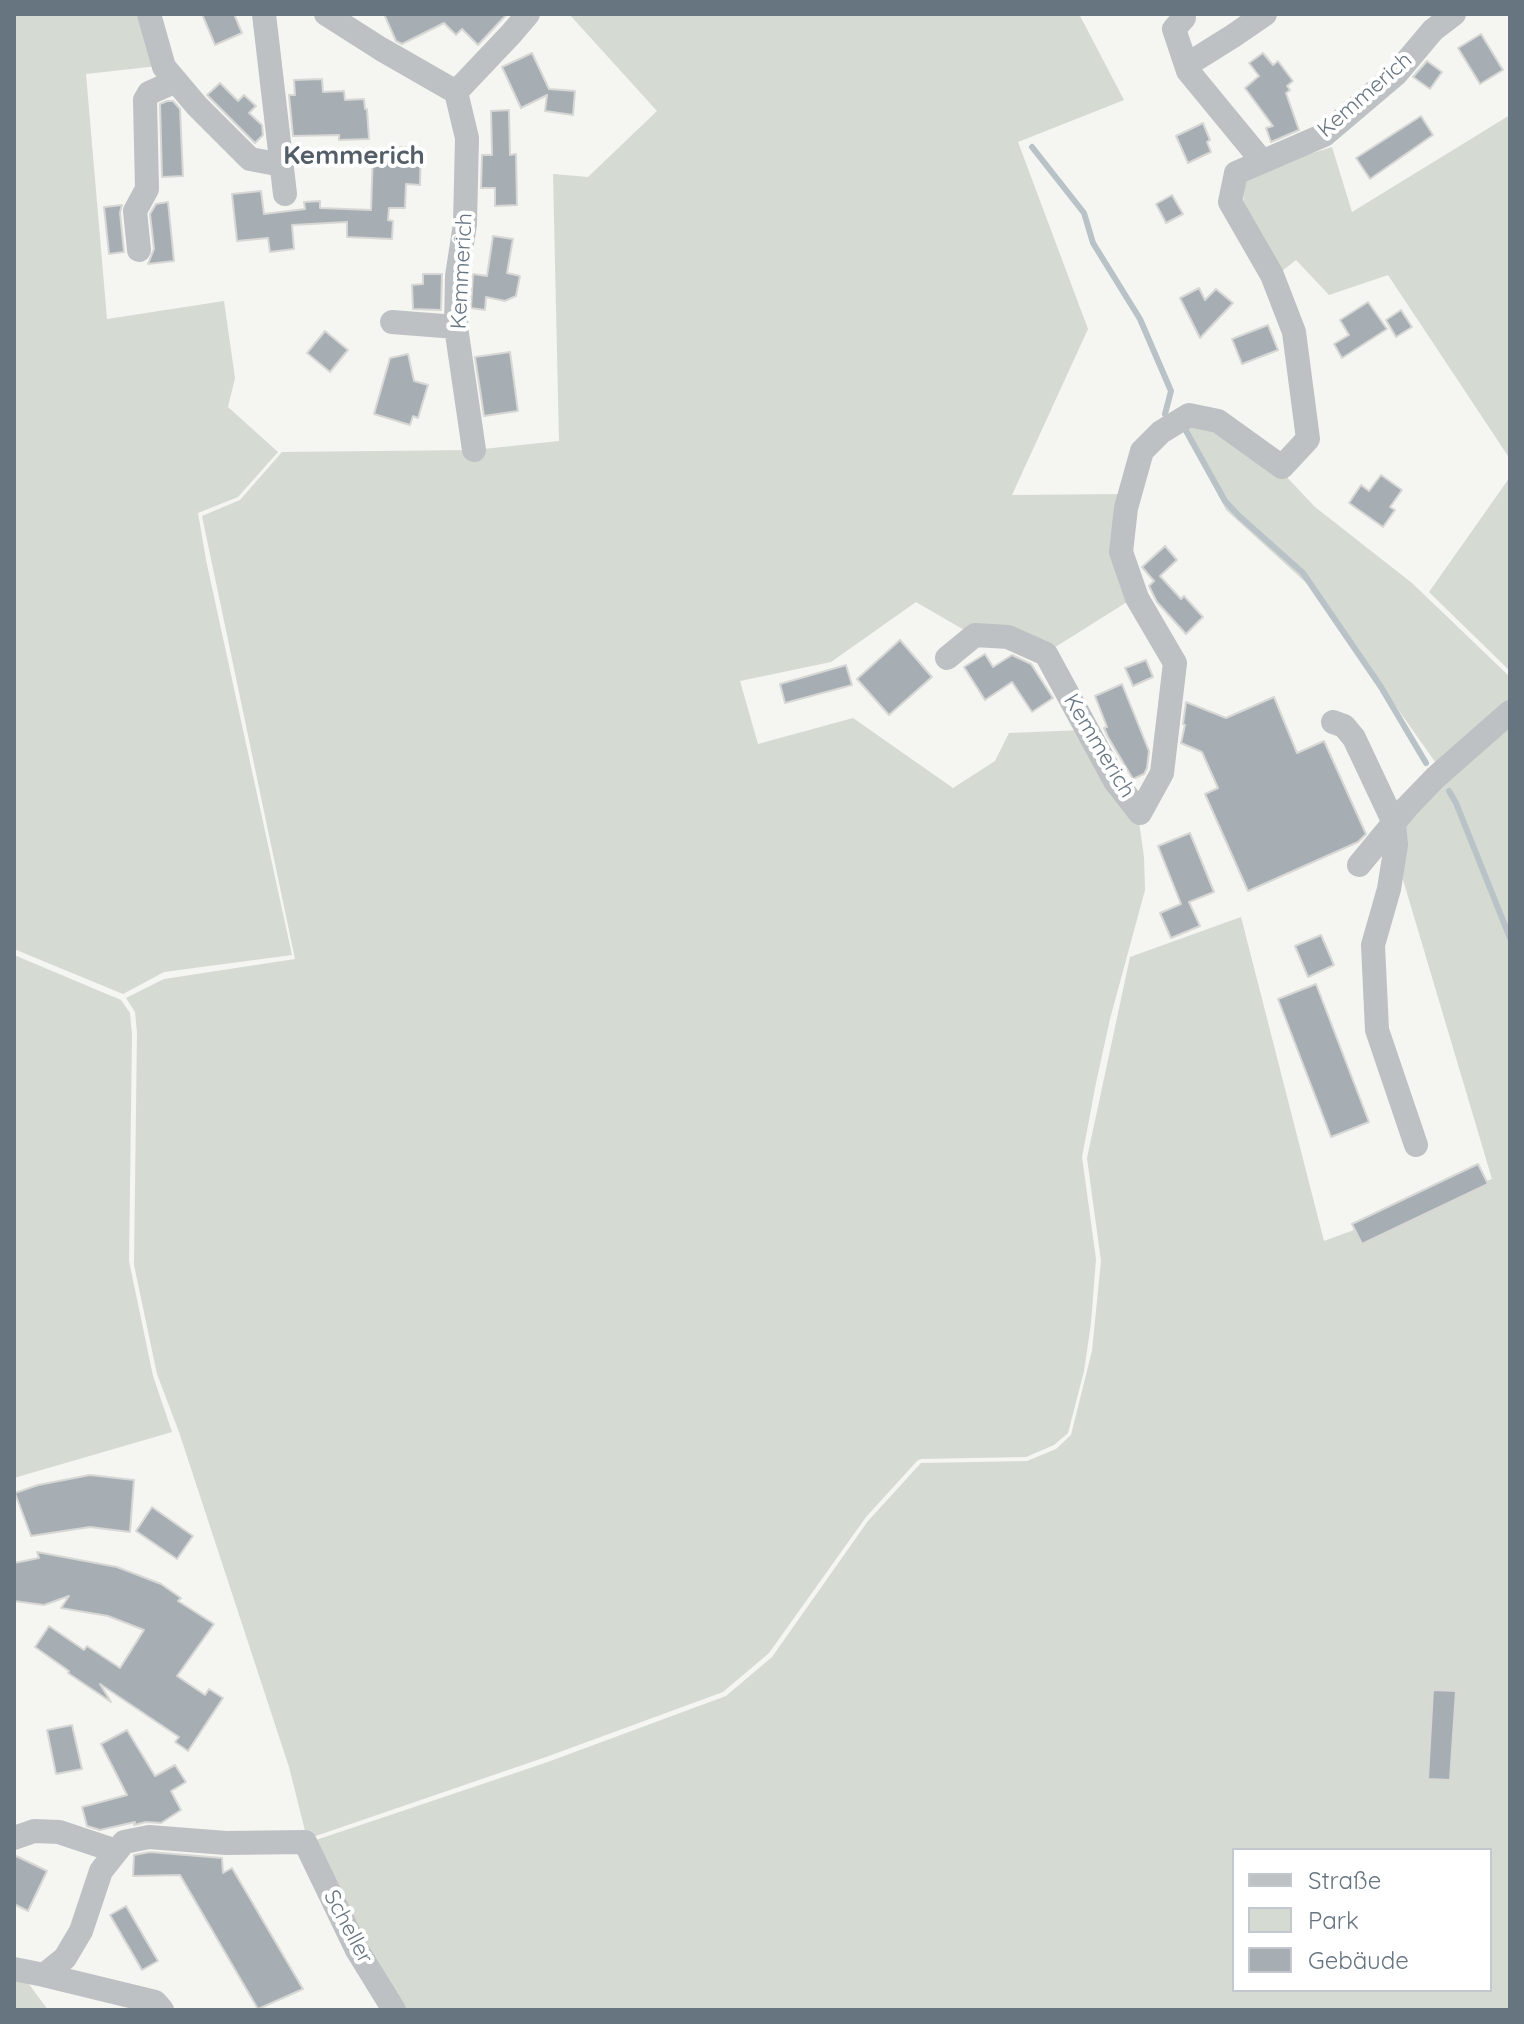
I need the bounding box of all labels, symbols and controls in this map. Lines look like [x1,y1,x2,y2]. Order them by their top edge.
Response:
street label: Kemmerich [1312,47,1418,143]
district label: Kemmerich [283,140,425,172]
street label: Kemmerich [446,212,478,330]
street label: Kemmerich [1058,689,1140,803]
legend [1232,1848,1492,1992]
text: Straße [1308,1865,1381,1895]
street label: Scheller [318,1886,378,1968]
text: Park [1308,1905,1359,1935]
text: Gebäude [1308,1945,1409,1975]

